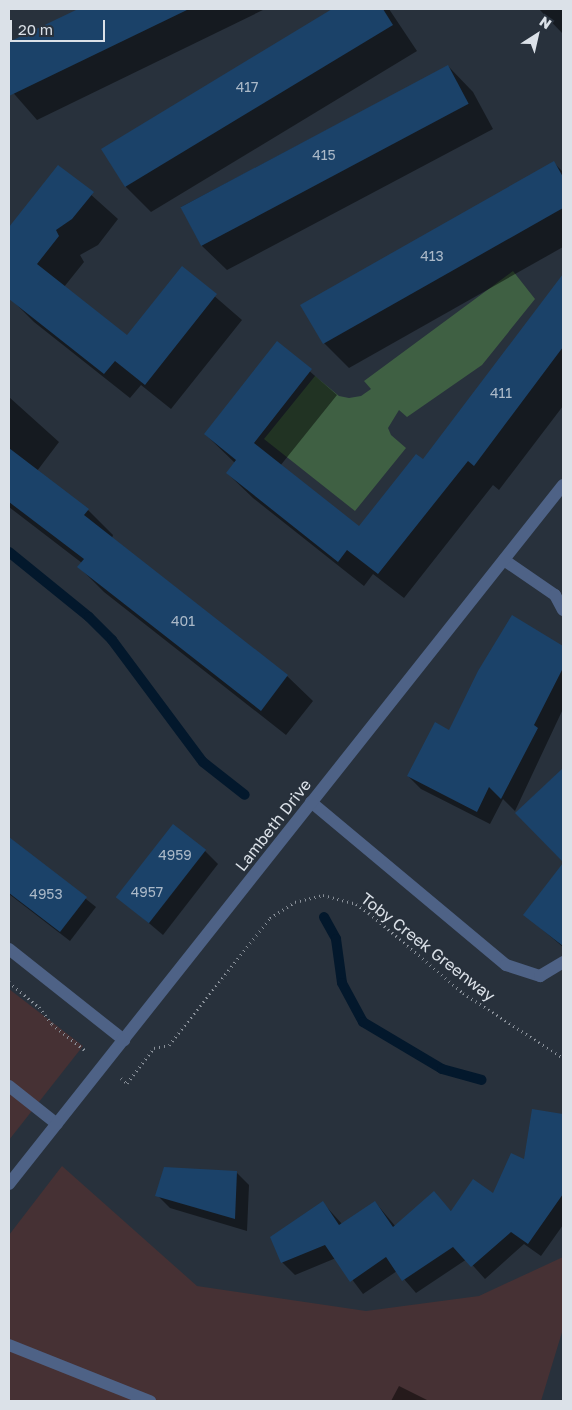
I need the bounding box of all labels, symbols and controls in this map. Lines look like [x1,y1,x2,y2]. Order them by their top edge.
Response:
scale bar [12,10,108,42]
north arrow [512,10,562,60]
text: N [537,12,555,32]
text: 20 m [18,20,53,38]
house number: 417 [236,79,258,95]
house number: 415 [312,147,336,163]
house number: 413 [420,248,444,264]
house number: 411 [490,385,512,401]
house number: 401 [171,613,195,629]
street label: Lambeth Drive [231,775,315,875]
house number: 4959 [158,847,192,863]
house number: 4957 [131,884,163,900]
house number: 4953 [29,886,63,902]
street label: Toby Creek Greenway [357,889,499,1005]

